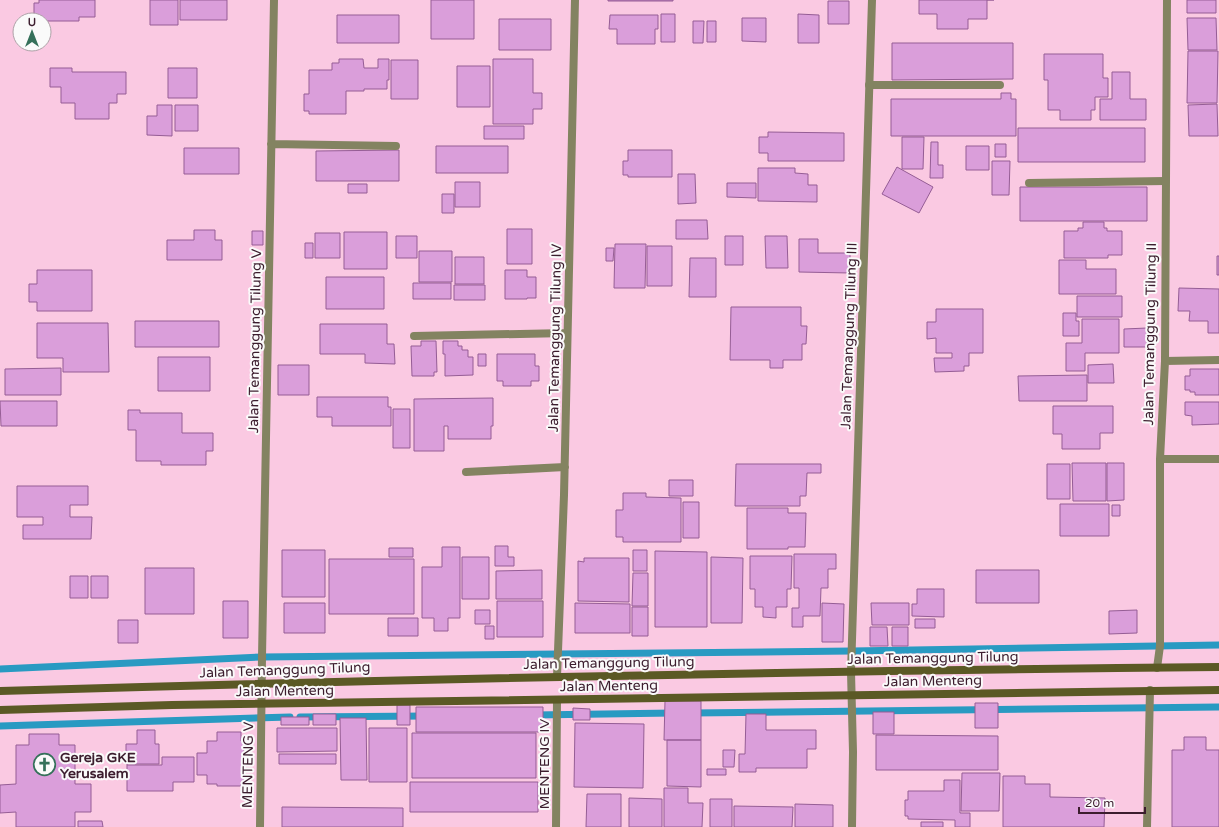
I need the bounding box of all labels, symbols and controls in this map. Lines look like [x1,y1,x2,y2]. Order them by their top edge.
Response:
north arrow [12,12,52,52]
text: U [28,16,36,29]
street label: Jalan Temanggung Tilung III [837,242,861,430]
street label: Jalan Temanggung Tilung II [1140,242,1160,426]
street label: Jalan Temanggung Tilung IV [545,243,565,432]
street label: Jalan Temanggung Tilung V [245,248,265,433]
street label: Jalan Temanggung Tilung [847,648,1019,668]
street label: Jalan Temanggung Tilung [523,653,695,673]
street label: Jalan Temanggung Tilung [199,659,371,681]
street label: Jalan Menteng [884,672,982,690]
street label: Jalan Menteng [560,677,658,695]
street label: Jalan Menteng [236,682,334,700]
street label: MENTENG IV [536,719,553,809]
street label: MENTENG V [239,721,257,808]
place label: Gereja GKE Yerusalem [60,749,136,782]
church icon: Gereja GKE Yerusalem [32,752,58,778]
scale bar [1079,789,1145,815]
text: 20 m [1085,796,1114,810]

